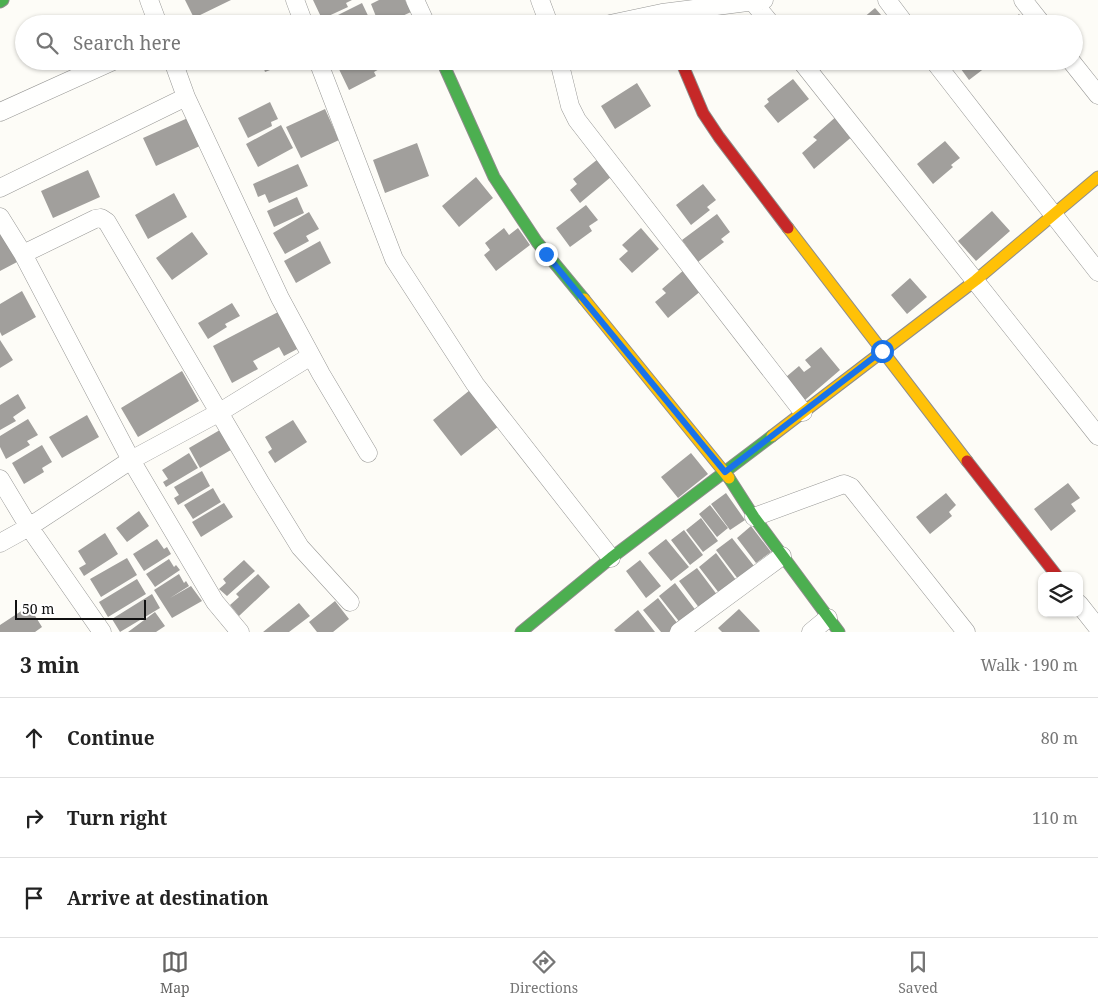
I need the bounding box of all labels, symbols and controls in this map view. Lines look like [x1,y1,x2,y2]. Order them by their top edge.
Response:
search box [15,15,1083,70]
icon: search [33,29,61,57]
text: Search here [73,30,181,56]
route end [535,243,558,266]
route start [871,340,894,363]
map controls [1038,572,1083,617]
button: layers [1038,572,1083,617]
scale bar [15,597,146,620]
text: 50 m [22,599,55,618]
text: 3 min [20,651,79,679]
text: Walk · 190 m [981,654,1078,676]
icon: ahead [20,724,48,752]
text: Continue [67,725,155,751]
text: 80 m [1041,727,1078,749]
icon: right [20,804,48,832]
text: Turn right [67,805,167,831]
text: 110 m [1032,807,1078,829]
icon: arrive [20,884,48,912]
text: Arrive at destination [67,885,269,911]
tab: Map [160,948,190,997]
tab: Directions [510,948,578,997]
tab: Saved [898,948,938,997]

